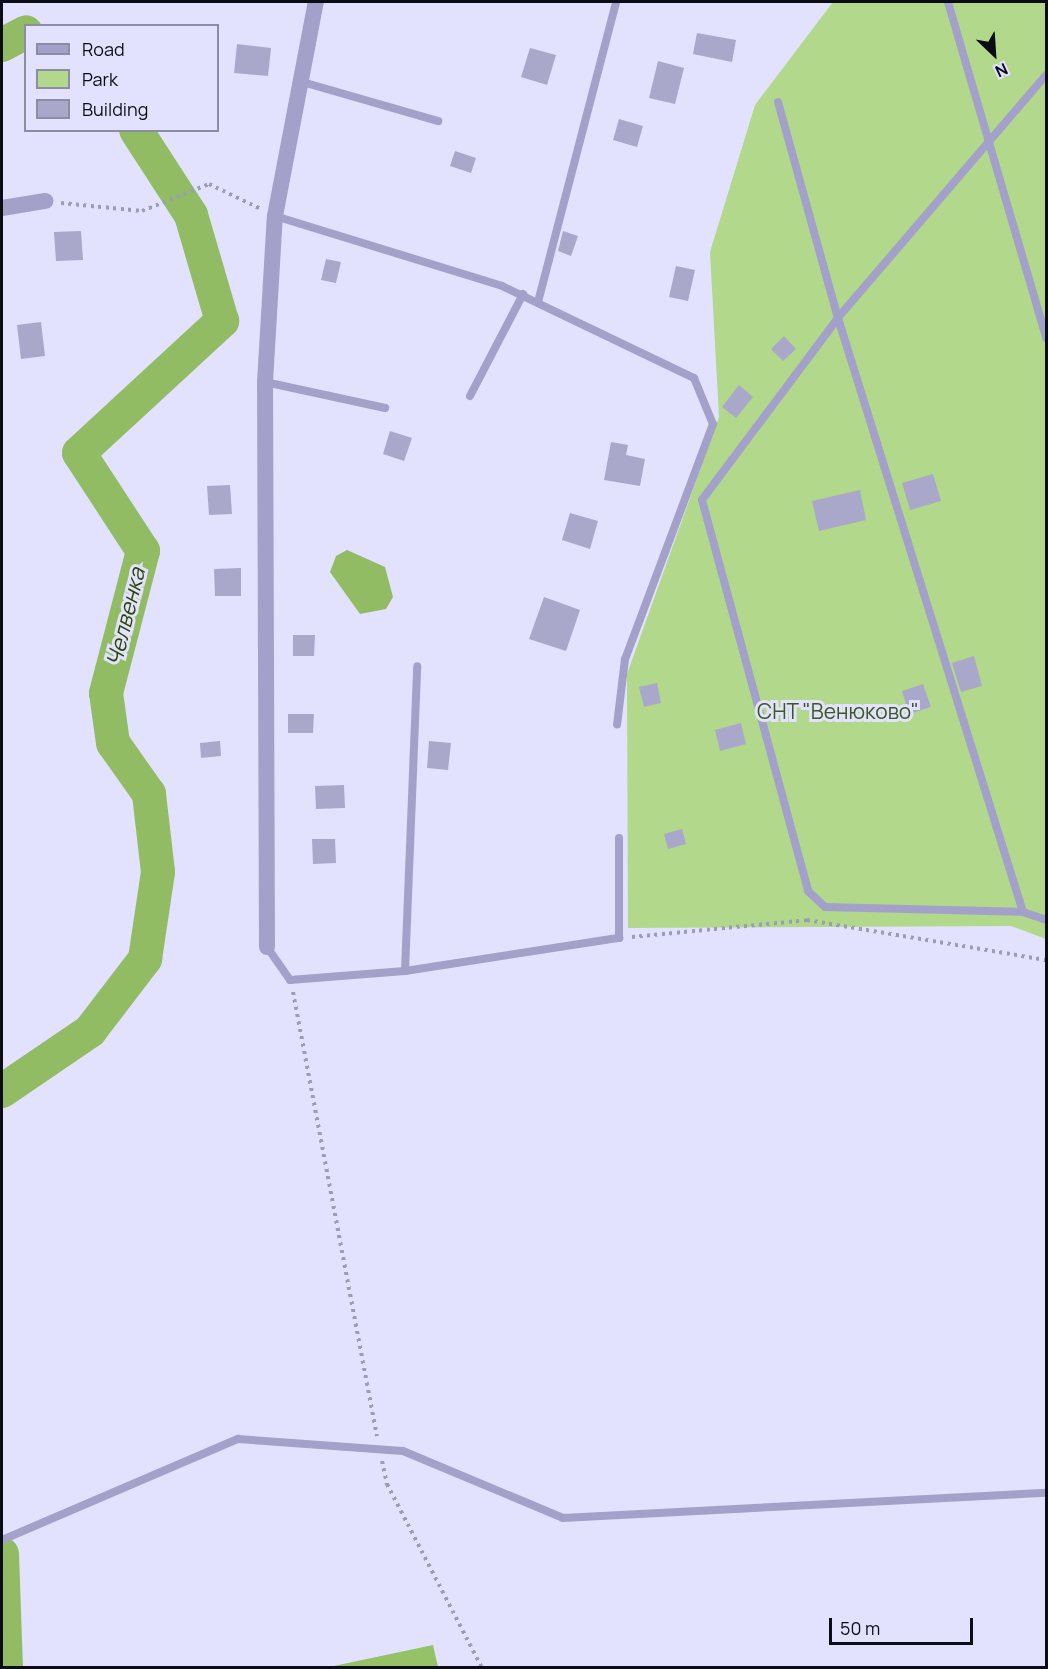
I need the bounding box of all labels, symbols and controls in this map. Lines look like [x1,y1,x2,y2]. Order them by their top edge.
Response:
legend [24,24,219,132]
north arrow [964,24,1024,84]
text: Road [82,37,125,61]
text: N [992,58,1011,83]
text: Park [82,67,118,91]
text: Building [82,97,148,121]
water label: Челвенка [101,565,151,669]
park label: СНТ "Венюково" [757,698,919,724]
scale bar [832,1606,976,1644]
text: 50 m [840,1616,880,1640]

